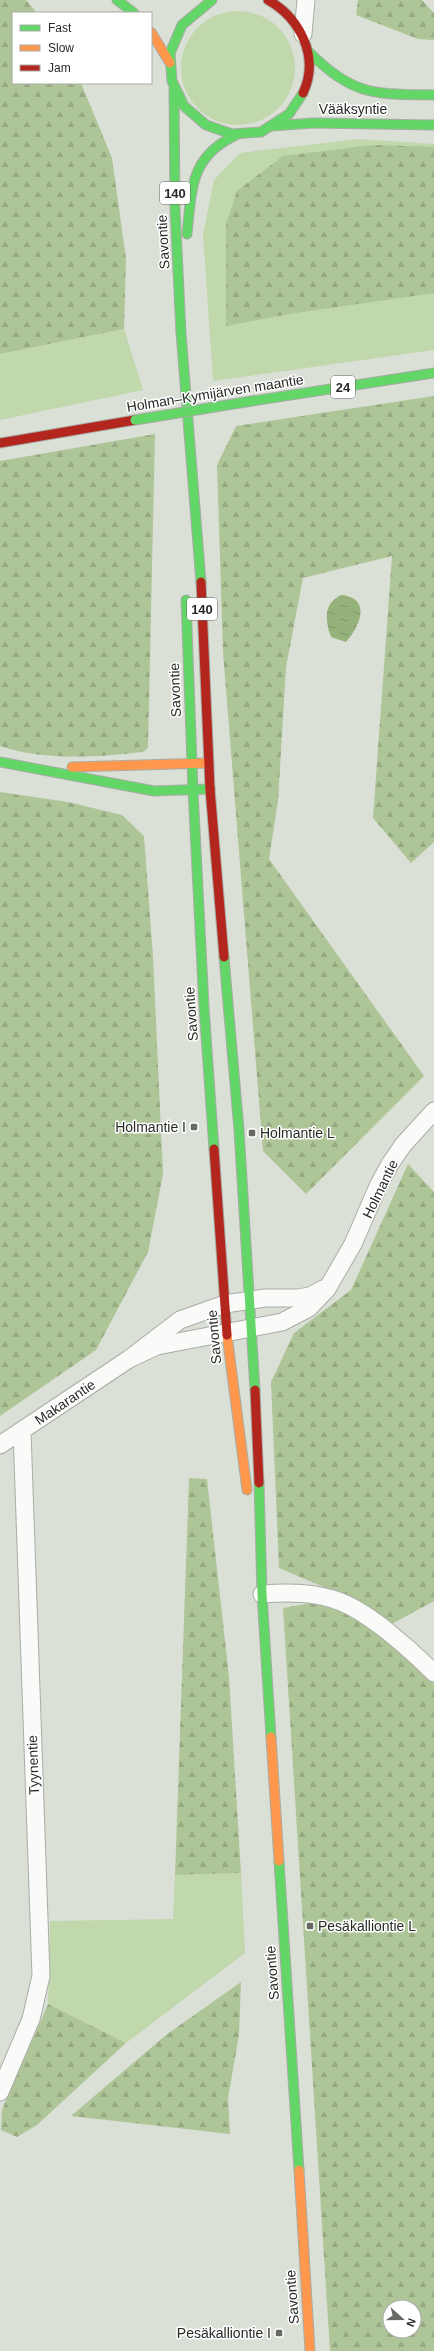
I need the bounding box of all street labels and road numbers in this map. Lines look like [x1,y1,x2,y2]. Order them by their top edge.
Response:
street label: Vääksyntie [319,101,387,117]
road number: 140 [160,182,190,204]
street label: Savontie [154,214,172,270]
street label: Holman–Kymijärven maantie [125,371,305,415]
road number: 24 [331,376,355,398]
road number: 140 [187,598,217,620]
street label: Savontie [166,662,184,718]
street label: Savontie [181,986,201,1042]
street label: Holmantie [359,1157,401,1221]
street label: Savontie [204,1309,224,1365]
street label: Makarantie [32,1376,98,1428]
street label: Tyynentie [24,1735,42,1795]
street label: Savontie [262,1945,282,2001]
street label: Savontie [282,2269,302,2325]

